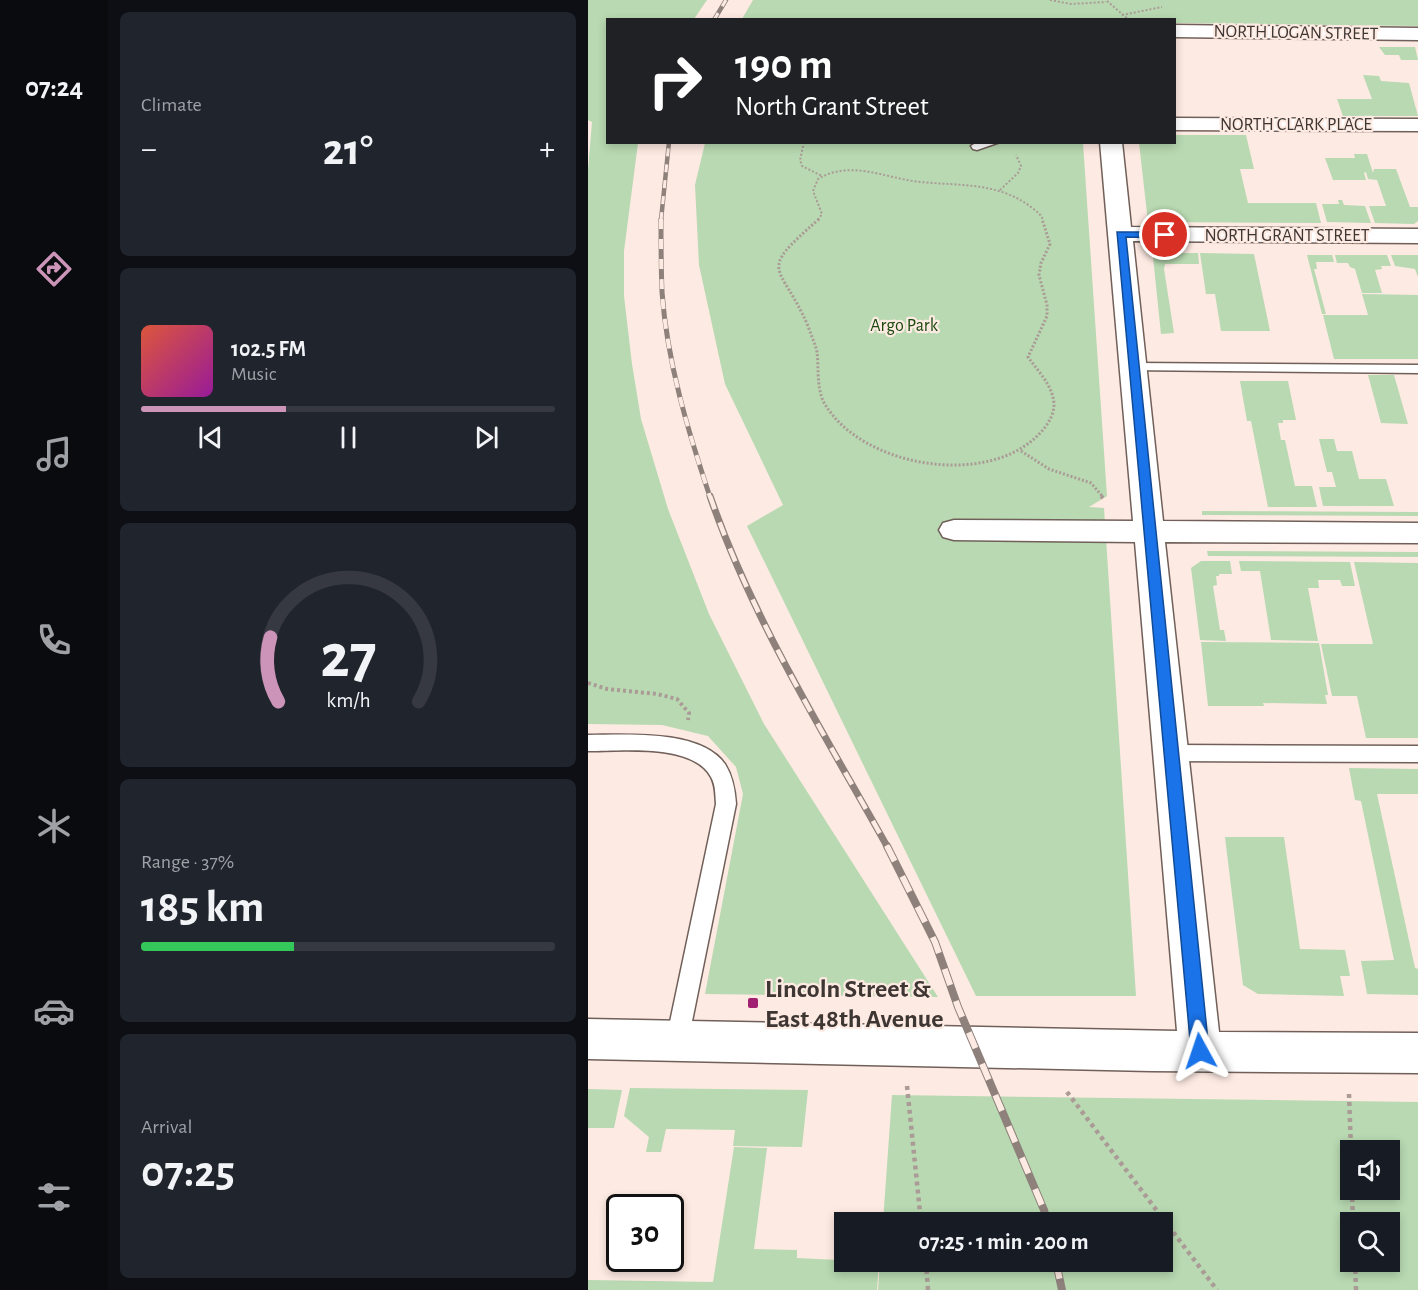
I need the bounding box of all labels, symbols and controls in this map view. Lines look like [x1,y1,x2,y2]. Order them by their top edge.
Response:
street label: NORTH LOGAN STREET [1213,23,1379,43]
icon: right [636,42,714,120]
text: 190 m [735,44,833,86]
text: 07:24 [25,74,83,101]
text: North Grant Street [735,93,929,120]
text: Climate [141,95,202,115]
street label: NORTH CLARK PLACE [1220,116,1372,134]
text: 21° [323,128,373,173]
text: − [141,133,157,166]
text: + [539,133,555,166]
pin [1139,209,1190,260]
icon: arrive [1148,218,1181,251]
street label: NORTH GRANT STREET [1204,227,1370,245]
icon: directions [33,248,75,290]
park label: Argo Park [870,317,939,335]
text: 102.5 FM [231,338,306,360]
text: Music [231,364,277,384]
icon: previous [194,421,227,454]
icon: pause [332,421,365,454]
icon: next [470,421,503,454]
icon: music [33,433,75,475]
icon: phone [33,619,75,661]
text: 27 [320,626,376,688]
text: km/h [326,690,370,711]
icon: climate [33,805,75,847]
text: Range · 37% [141,852,234,872]
text: 185 km [141,885,264,930]
place label: Lincoln Street & East 48th Avenue [765,976,944,1032]
icon: car [33,990,75,1032]
marker: Lincoln Street & East 48th Avenue [746,996,760,1010]
position arrow [1168,1019,1232,1083]
text: Arrival [141,1117,192,1137]
map controls [1340,1140,1400,1272]
button: sound [1340,1140,1400,1200]
text: 07:25 [141,1150,235,1195]
icon: filters [33,1176,75,1218]
speed limit sign: 30 [606,1194,684,1272]
button: search [1340,1212,1400,1272]
text: 07:25 · 1 min · 200 m [919,1231,1088,1253]

